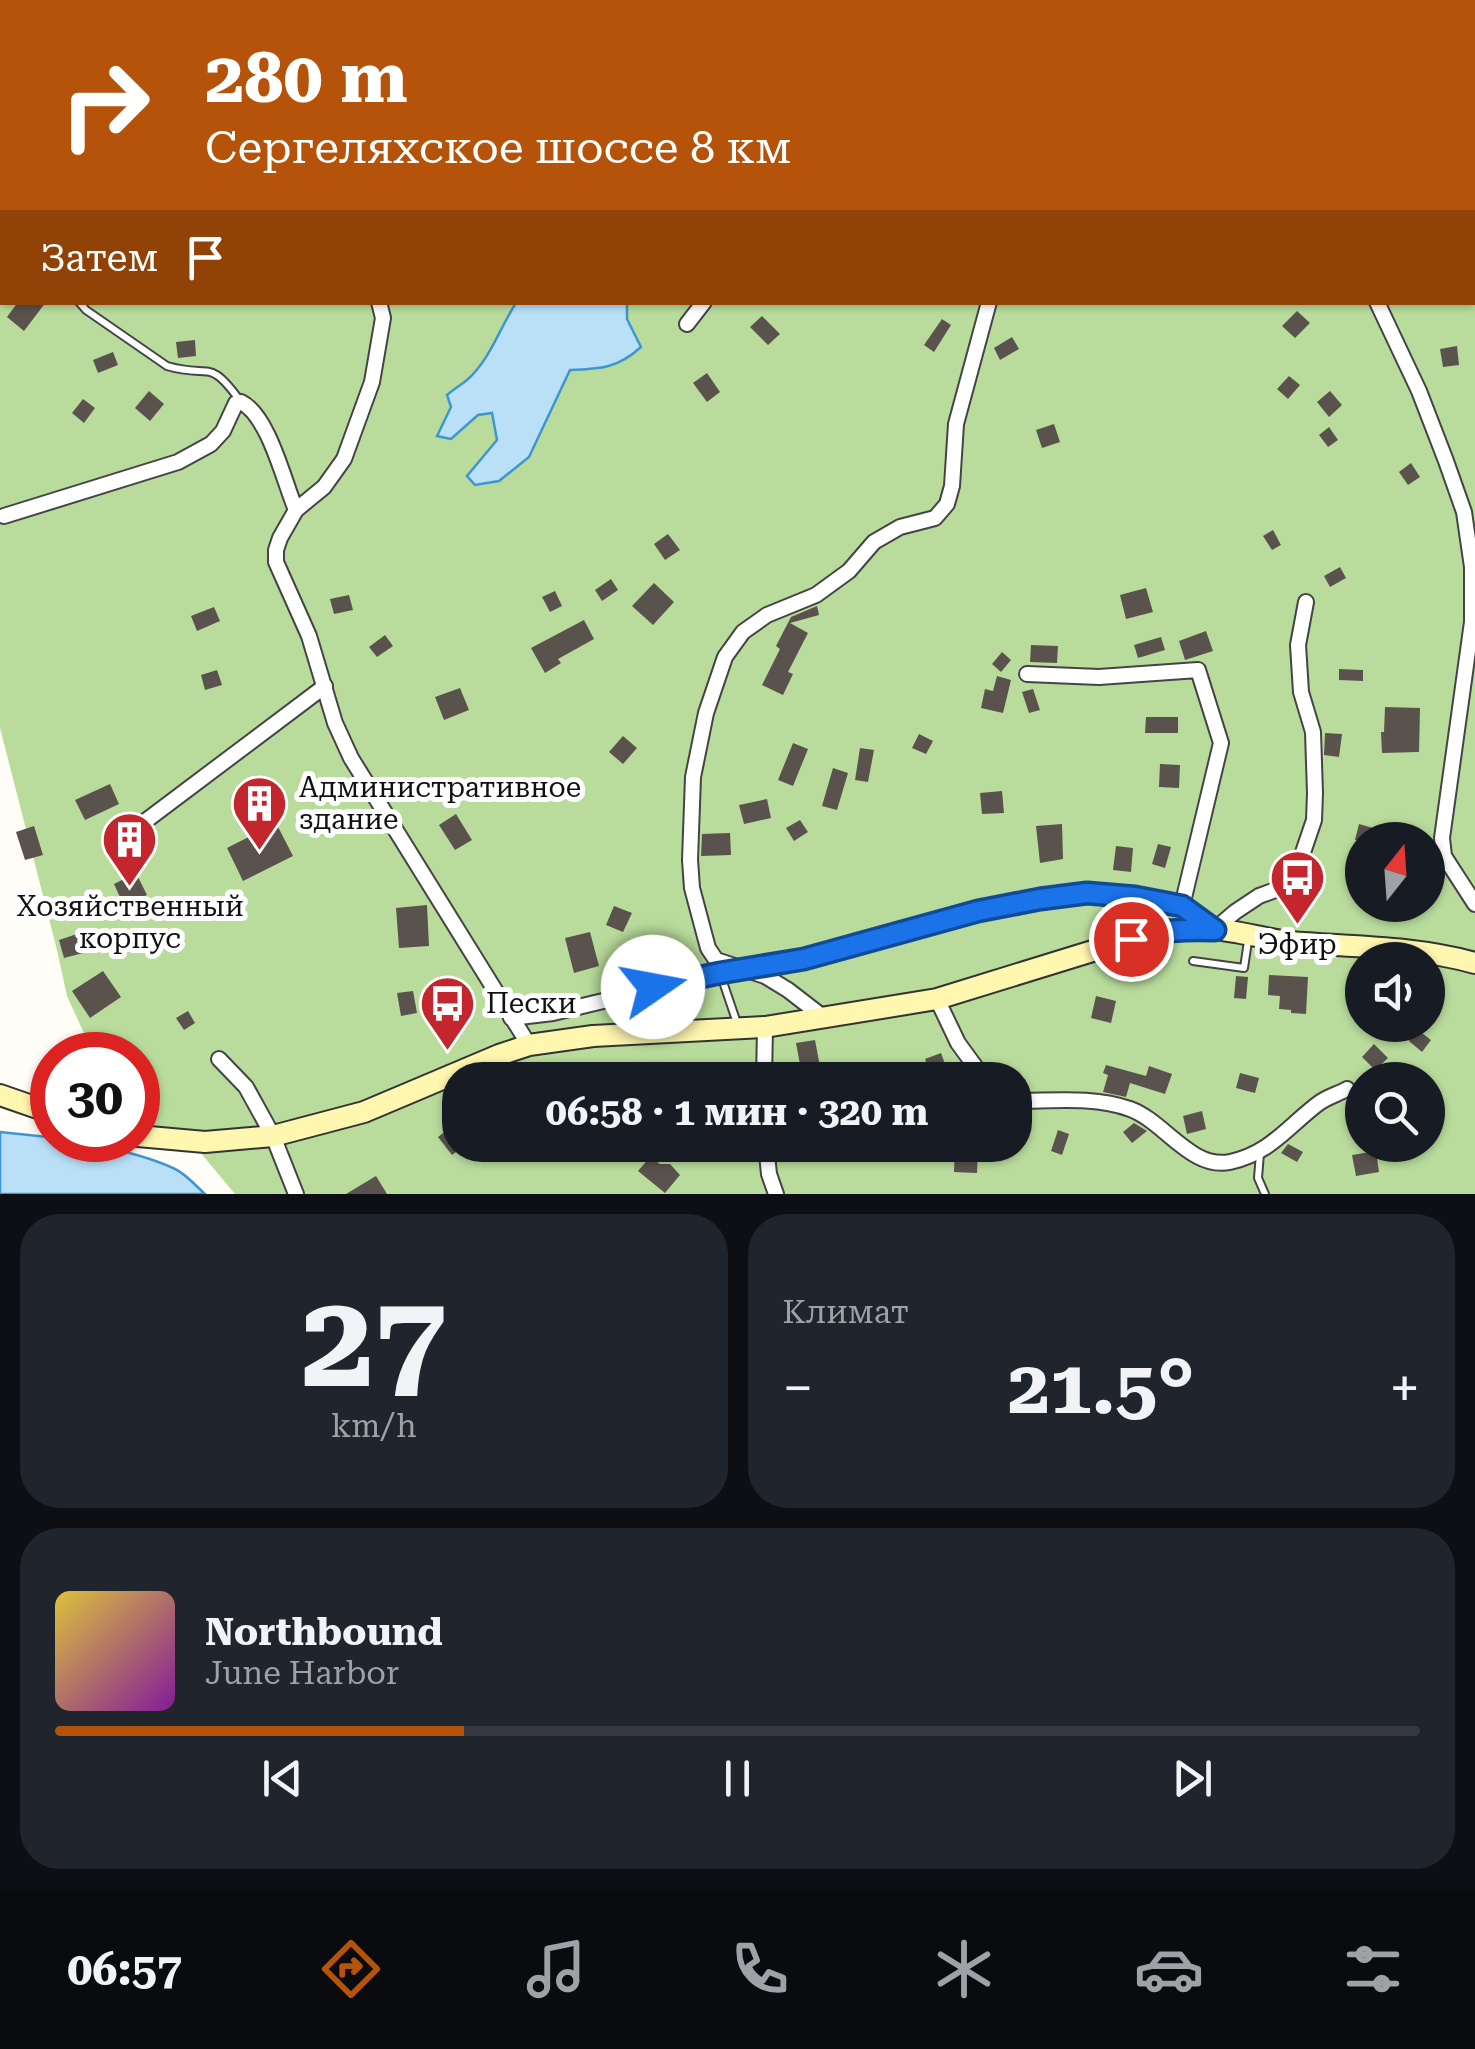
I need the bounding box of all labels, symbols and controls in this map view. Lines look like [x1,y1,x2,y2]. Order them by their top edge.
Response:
text: 280 m [205,37,408,119]
icon: right [40,40,170,170]
text: Сергеляхское шоссе 8 км [205,121,792,174]
icon: arrive [178,230,233,285]
text: Затем [40,236,158,280]
place label: Административное здание [299,771,581,836]
building icon: Административное здание [230,773,290,852]
building icon: Хозяйственный корпус [100,810,160,889]
north arrow [1345,822,1445,922]
map controls [1345,822,1445,1162]
bus stop icon: Эфир [1267,848,1327,927]
place label: Хозяйственный корпус [16,890,244,955]
pin [1089,897,1174,982]
icon: arrive [1104,912,1159,967]
place label: Эфир [1258,928,1336,961]
position arrow [601,935,705,1039]
button: sound [1345,942,1445,1042]
bus stop icon: Пески [417,973,477,1052]
place label: Пески [486,987,576,1020]
speed limit sign: 30 [30,1032,160,1162]
button: search [1345,1062,1445,1162]
text: 06:58 · 1 мин · 320 m [546,1090,928,1134]
text: 27 [301,1265,447,1418]
text: Климат [783,1293,909,1331]
text: 21.5° [1008,1343,1195,1431]
text: − [783,1356,813,1420]
text: + [1389,1356,1420,1420]
text: km/h [331,1407,417,1445]
text: Northbound [205,1610,443,1654]
text: June Harbor [205,1654,399,1692]
icon: previous [255,1751,310,1806]
icon: pause [710,1751,765,1806]
icon: next [1165,1751,1220,1806]
icon: directions [316,1934,386,2004]
icon: music [521,1934,591,2004]
icon: phone [725,1934,795,2004]
icon: climate [929,1934,999,2004]
icon: car [1134,1934,1204,2004]
icon: filters [1338,1934,1408,2004]
text: 06:57 [67,1943,182,1996]

